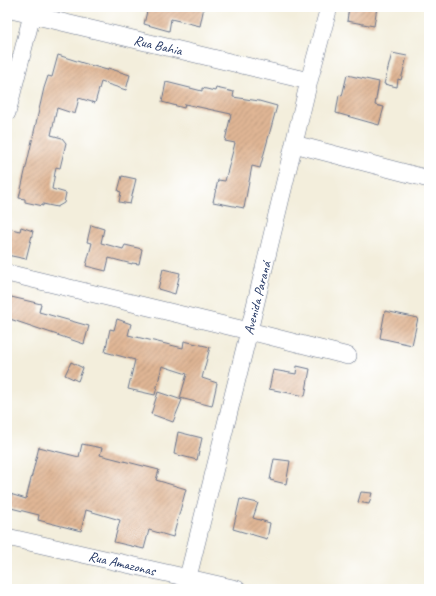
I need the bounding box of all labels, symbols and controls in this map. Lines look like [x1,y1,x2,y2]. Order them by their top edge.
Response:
street label: Rua Bahia [132,32,185,60]
street label: Avenida Paraná [240,258,275,336]
street label: Rua Amazonas [87,548,158,580]

